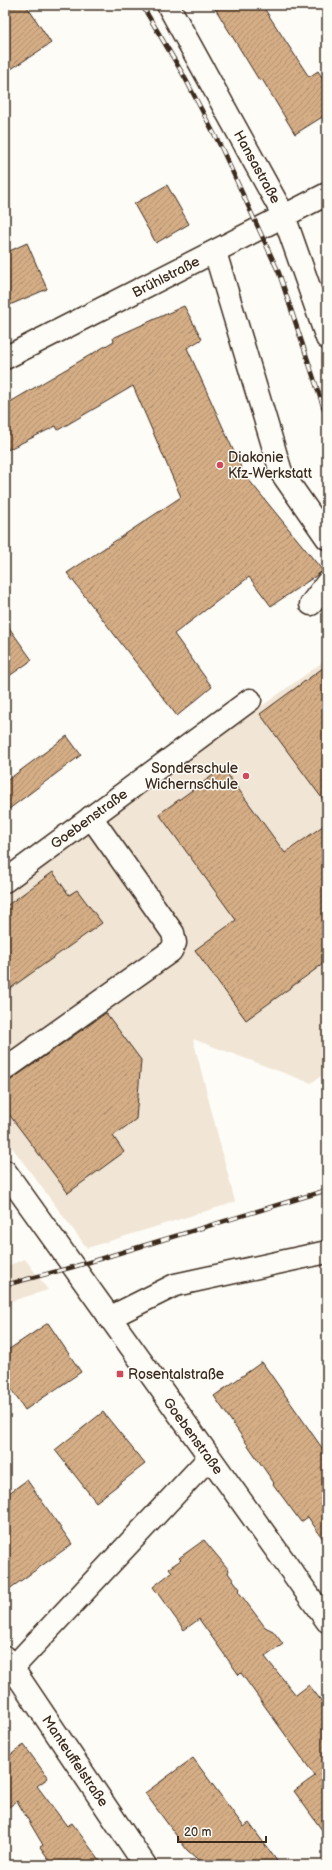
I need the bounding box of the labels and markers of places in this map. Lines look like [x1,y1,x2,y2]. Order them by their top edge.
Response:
place label: Diakonie Kfz-Werkstatt [228,449,313,482]
marker: Diakonie Kfz-Werkstatt [215,460,225,470]
place label: Sonderschule Wichernschule [145,760,238,793]
marker: Sonderschule Wichernschule [241,771,251,781]
place label: Rosentalstraße [128,1366,224,1383]
marker: Rosentalstraße [115,1369,125,1379]

